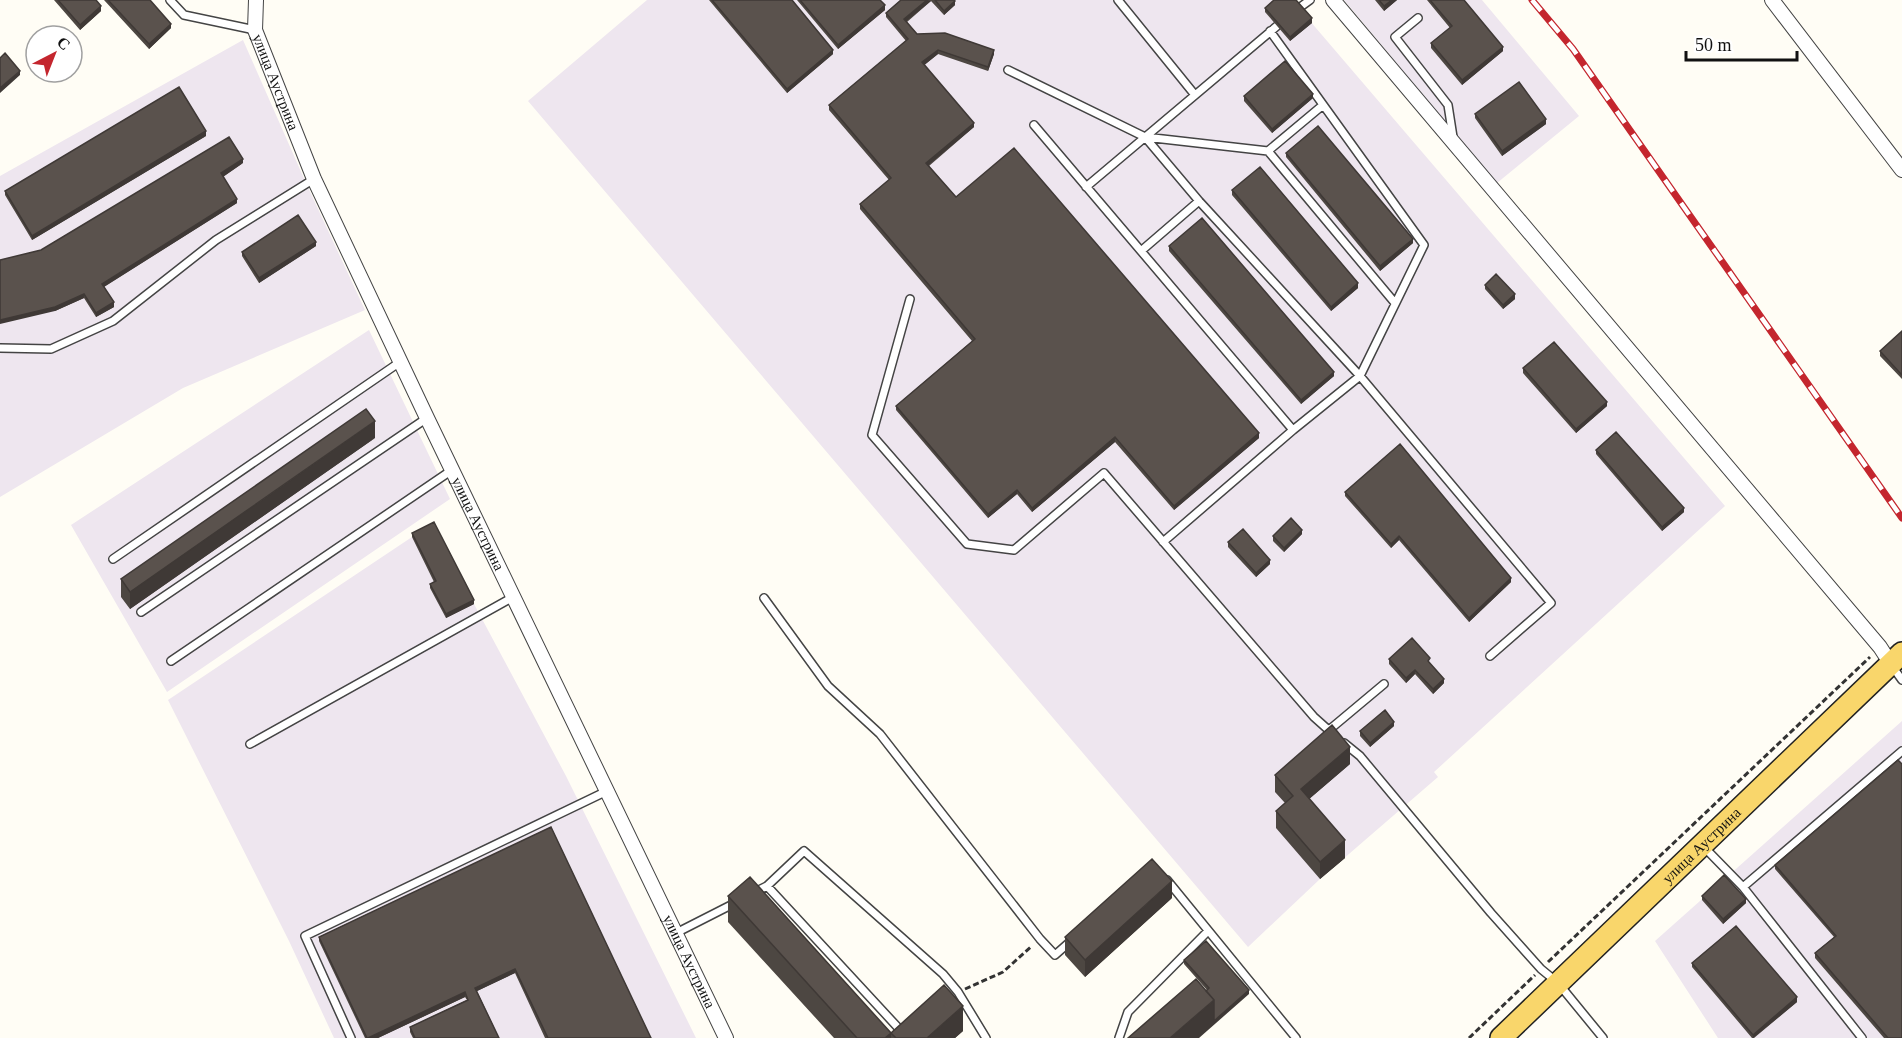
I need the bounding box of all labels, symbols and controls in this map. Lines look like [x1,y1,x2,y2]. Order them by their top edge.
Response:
north arrow [24,24,84,84]
scale bar [1686,24,1797,62]
street label: улица Аустрина [249,32,302,133]
text: С [54,33,74,53]
text: 50 m [1695,35,1732,55]
street label: улица Аустрина [449,474,507,573]
street label: улица Аустрина [1659,804,1744,887]
street label: улица Аустрина [660,912,719,1011]

